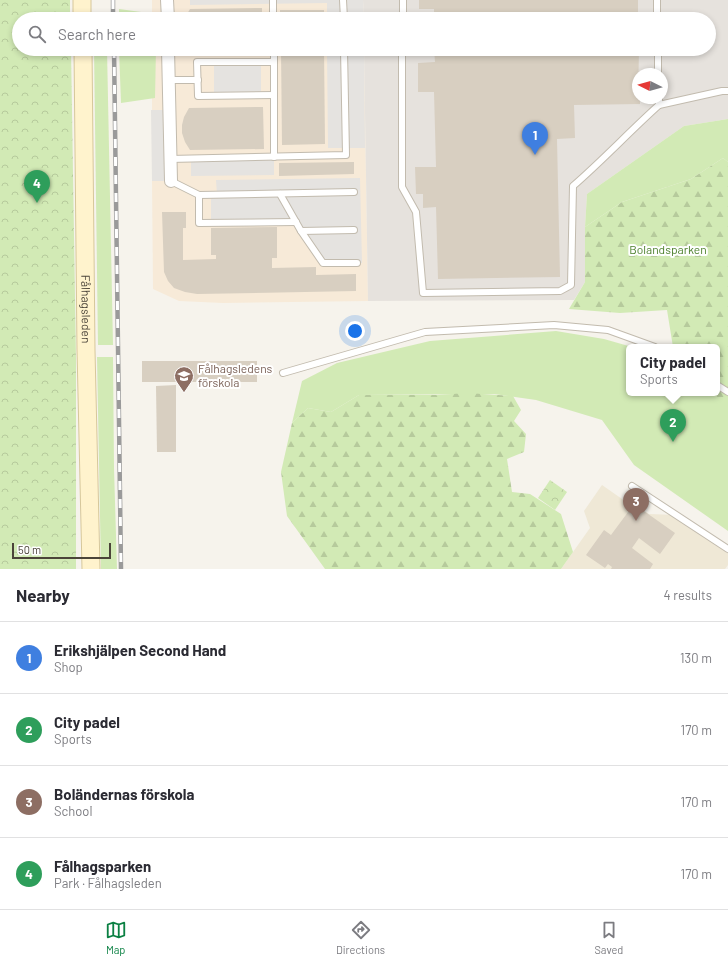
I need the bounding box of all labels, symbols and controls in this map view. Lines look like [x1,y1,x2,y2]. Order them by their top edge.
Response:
search box [12,12,716,56]
icon: search [26,23,48,45]
text: Search here [58,25,136,43]
north arrow [632,68,668,104]
pin: 1 [522,122,548,155]
pin: 4 [24,170,50,203]
park label: Bolandsparken [629,242,707,256]
street label: Fålhagsleden [79,275,94,343]
your location [345,321,365,341]
popup [626,344,720,396]
text: City padel [640,353,706,371]
place label: Fålhagsledens förskola [198,361,273,389]
school or university icon: Fålhagsledens förskola [173,365,195,393]
text: Sports [640,371,678,387]
pin: 2 [660,409,686,442]
pin: 3 [623,488,649,521]
scale bar [12,541,111,560]
text: 50 m [18,543,41,556]
text: Nearby [16,585,70,605]
text: 4 results [664,587,712,603]
text: Erikshjälpen Second Hand [54,641,226,659]
text: 1 [27,650,31,666]
text: 130 m [680,650,712,666]
text: Shop [54,659,83,675]
text: City padel [54,713,120,731]
text: 2 [25,722,33,738]
text: 170 m [681,722,712,738]
text: Sports [54,731,92,747]
text: Boländernas förskola [54,785,194,803]
text: 3 [25,794,33,810]
text: 170 m [681,794,712,810]
text: School [54,803,92,819]
text: Fålhagsparken [54,857,151,875]
text: 4 [25,866,33,882]
text: 170 m [681,866,712,882]
text: Park · Fålhagsleden [54,875,162,891]
tab: Map [105,919,127,956]
tab: Directions [336,919,385,956]
tab: Saved [594,919,623,956]

